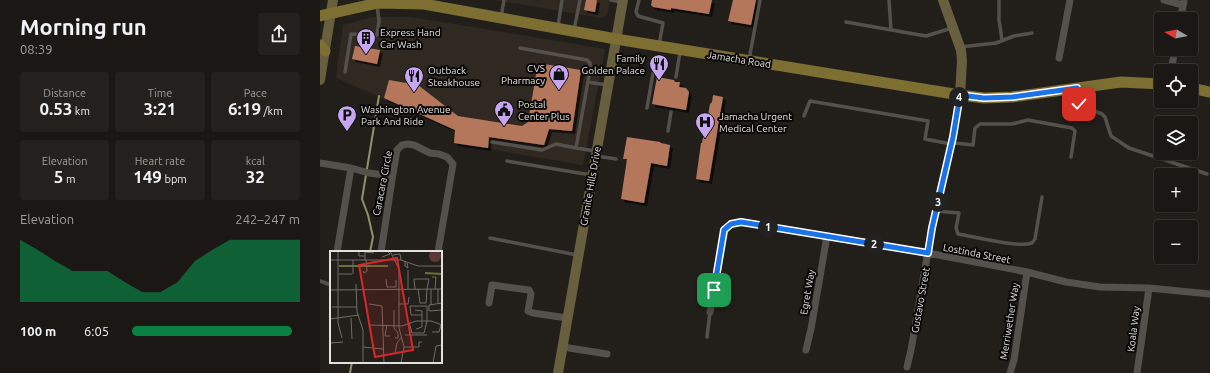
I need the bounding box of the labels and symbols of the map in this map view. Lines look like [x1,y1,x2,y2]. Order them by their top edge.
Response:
north arrow [1154,12,1198,56]
building icon: Express Hand Car Wash [355,27,377,55]
place label: Express Hand Car Wash [380,27,441,50]
street label: Jamacha Road [706,49,772,70]
place label: Family Golden Palace [582,53,645,76]
restaurant icon: Family Golden Palace [648,53,670,81]
place label: CVS Pharmacy [501,63,545,86]
shop icon: CVS Pharmacy [548,63,570,91]
restaurant icon: Outback Steakhouse [403,65,425,93]
place label: Outback Steakhouse [428,65,480,88]
pin: 4 [949,87,969,107]
pin [1062,87,1096,121]
public building icon: Postal Center Plus [493,99,515,127]
place label: Postal Center Plus [518,99,570,122]
parking icon: Washington Avenue Park And Ride [336,104,358,132]
place label: Washington Avenue Park And Ride [361,104,451,127]
hospital icon: Jamacha Urgent Medical Center [694,111,716,139]
place label: Jamacha Urgent Medical Center [719,111,792,134]
street label: Granite Hills Drive [578,146,603,227]
street label: Caracara Circle [371,149,394,217]
pin: 3 [928,192,948,212]
pin: 1 [758,217,778,237]
pin: 2 [864,234,884,254]
street label: Lostinda Street [942,242,1012,265]
inset map [330,251,442,363]
street label: Gustavo Street [909,266,932,334]
street label: Egret Way [798,268,817,316]
pin [697,273,731,307]
street label: Merriwether Way [998,282,1021,360]
street label: Koala Way [1125,305,1142,353]

